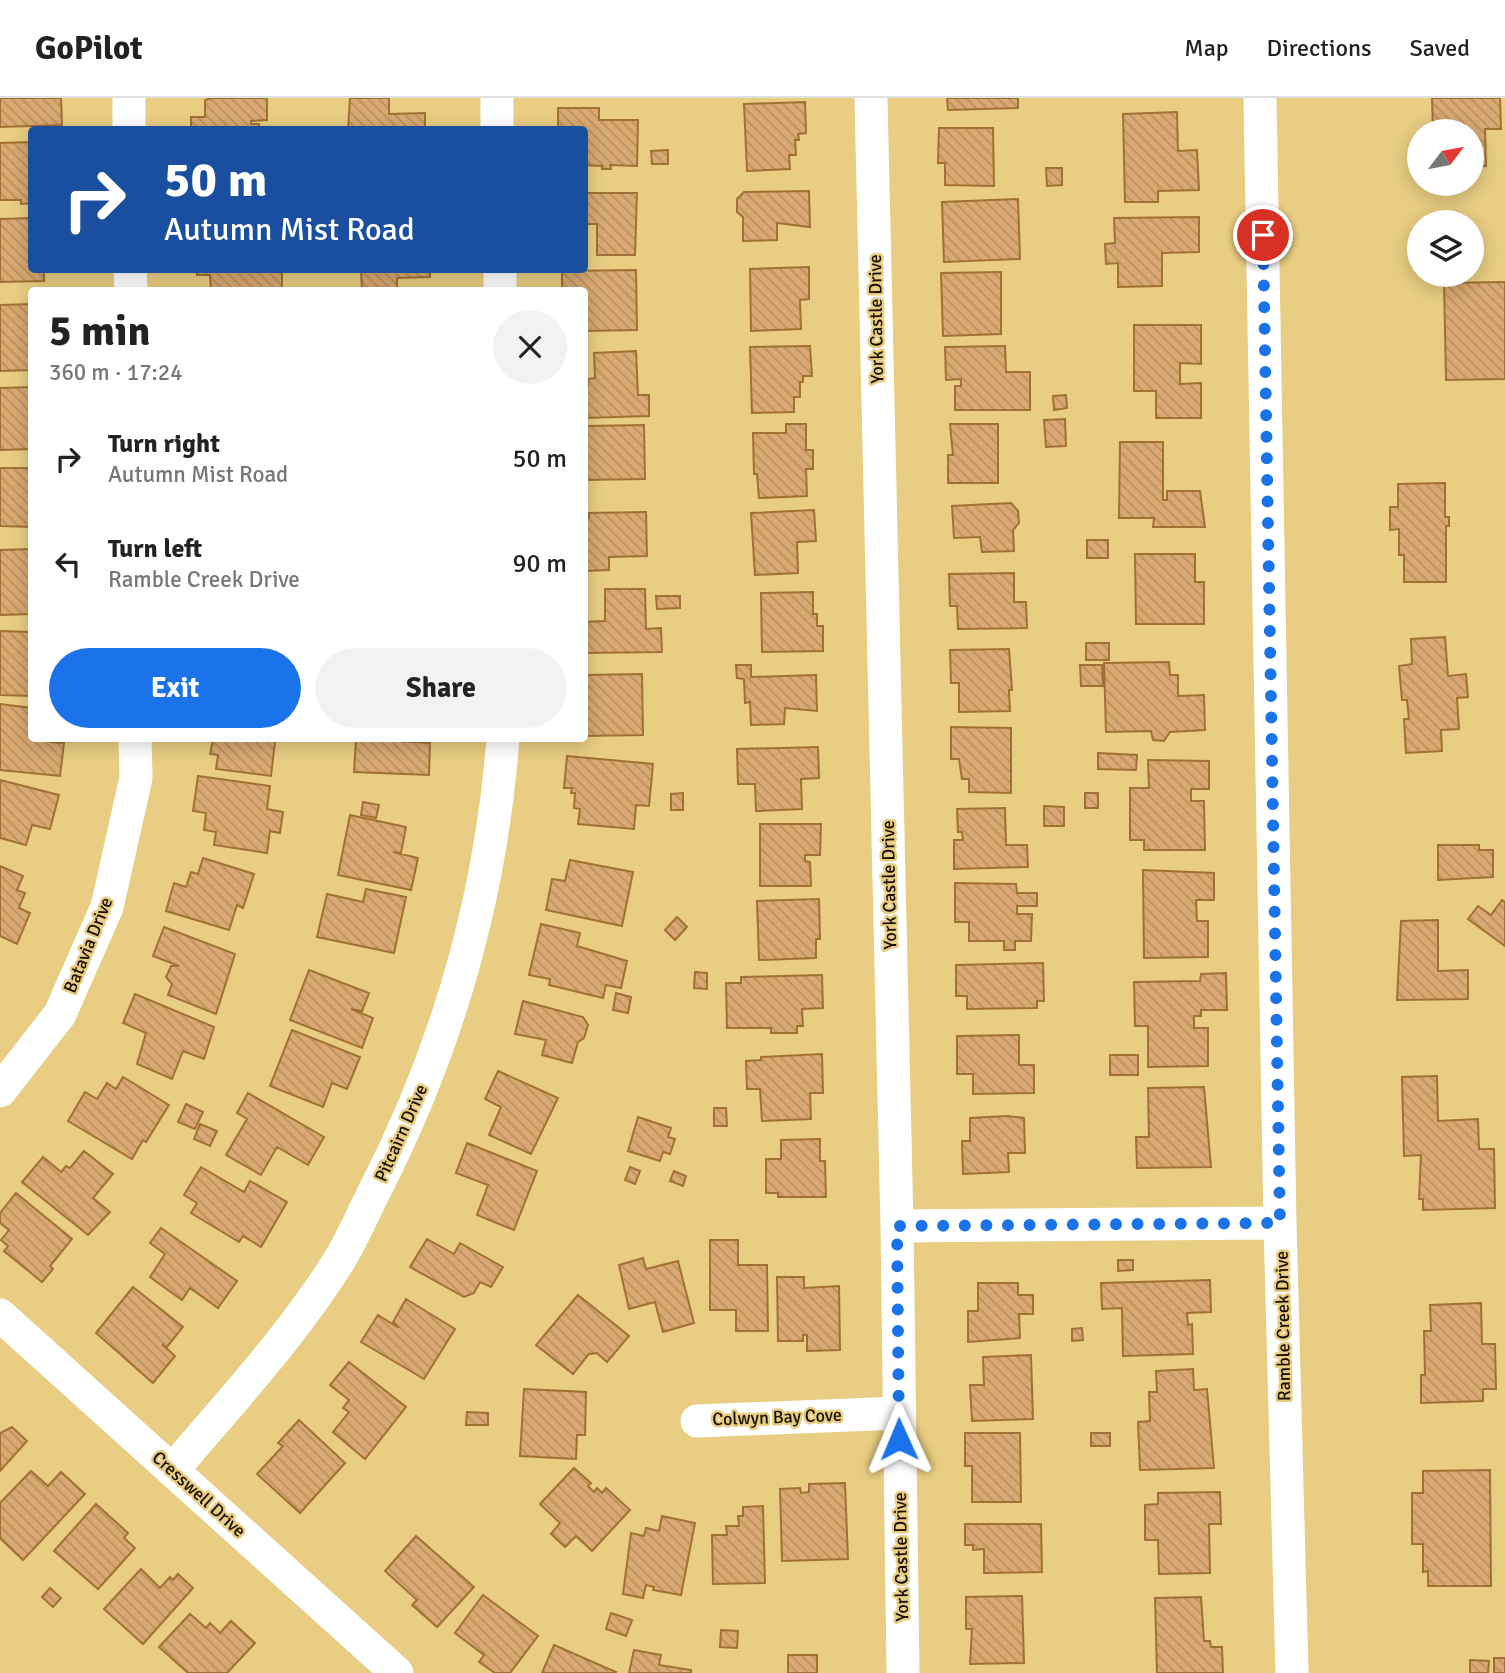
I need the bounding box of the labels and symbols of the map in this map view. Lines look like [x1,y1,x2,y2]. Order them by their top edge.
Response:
north arrow [1407,119,1484,196]
pin [1233,205,1293,265]
street label: York Castle Drive [864,254,888,384]
street label: York Castle Drive [877,820,901,950]
street label: Batavia Drive [59,894,117,996]
street label: Pitcairn Drive [370,1081,432,1185]
street label: Ramble Creek Drive [1271,1251,1295,1401]
position arrow [862,1402,936,1476]
street label: Colwyn Bay Cove [712,1404,842,1430]
street label: Cresswell Drive [148,1446,250,1542]
street label: York Castle Drive [889,1492,913,1622]

